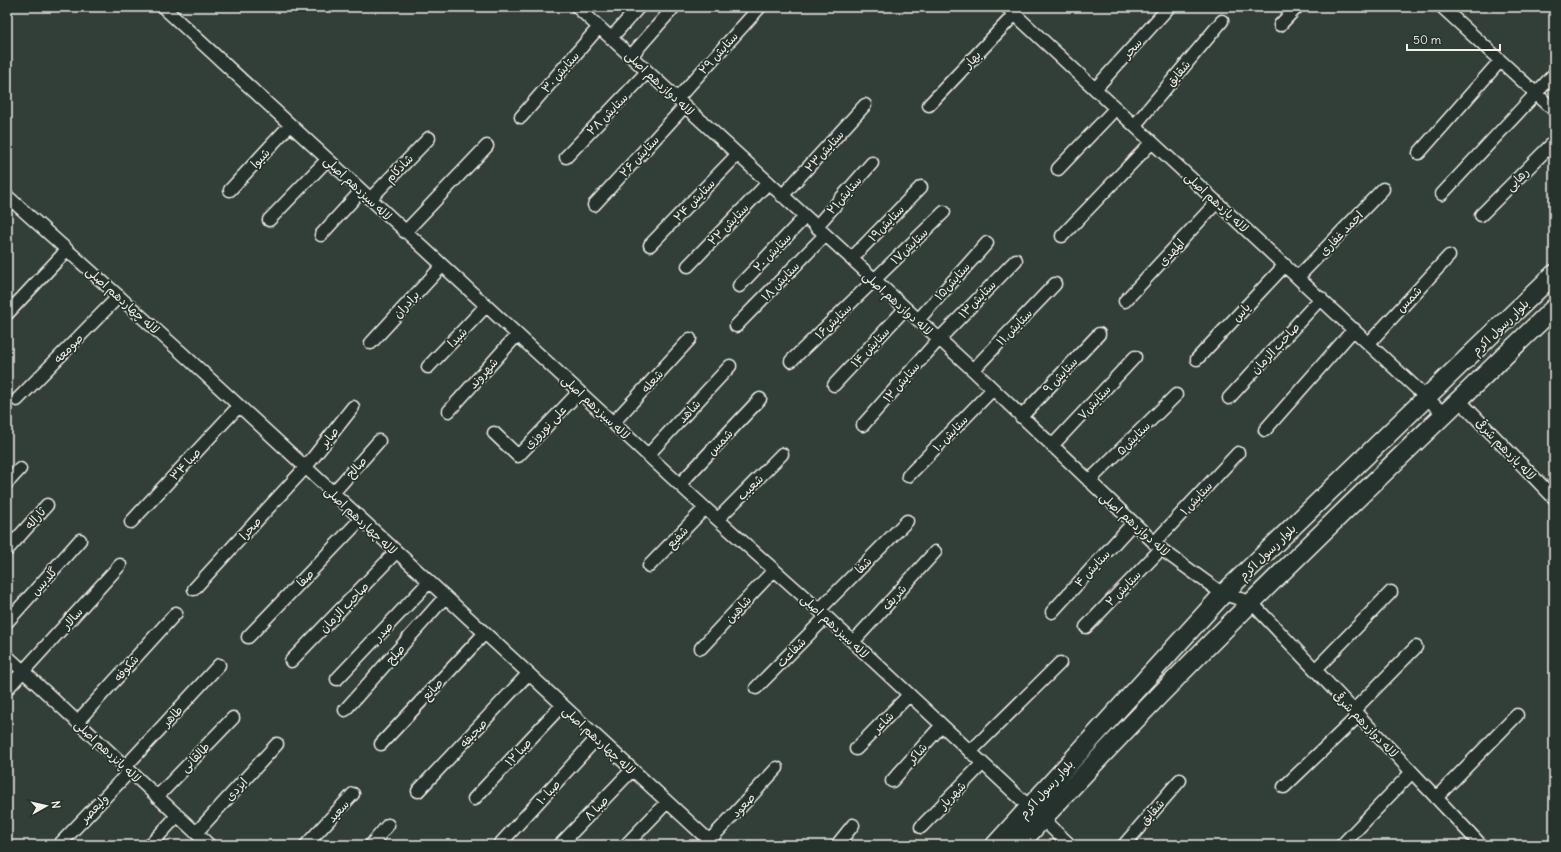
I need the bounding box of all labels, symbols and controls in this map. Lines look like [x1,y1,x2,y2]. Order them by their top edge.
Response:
scale bar [1407,26,1500,52]
street label: ستایش ۲۹ [695,29,741,77]
text: 50 m [1413,32,1442,47]
street label: سحر [1118,35,1145,62]
street label: لاله دوازدهم اصلی [621,47,698,120]
street label: بهار [960,47,984,72]
street label: ستایش ۳۰ [538,48,582,96]
street label: شقایق [1163,57,1193,89]
street label: ستایش ۲۸ [583,90,631,138]
street label: ستایش۲۳ [801,127,847,175]
street label: ستایش ۲۶ [616,132,662,180]
street label: شیوا [247,145,273,171]
street label: شادکام [382,151,418,187]
street label: لاله سیزدهم اصلی [319,153,395,225]
street label: رهایی [1502,164,1533,195]
street label: لاله یازدهم اصلی [1181,169,1252,237]
street label: ستایش۲۱ [823,173,865,217]
street label: ستایش ۲۴ [670,176,718,224]
street label: ستایش ۲۲ [704,200,752,248]
street label: ستایش۱۹ [865,201,907,245]
street label: احمد غفاری [1316,207,1366,259]
street label: ستایش۱۷ [887,225,931,267]
street label: ستایش ۲۰ [750,229,794,275]
street label: المهدی [1155,235,1187,269]
street label: ستایش ۱۸ [758,258,802,304]
street label: ستایش۱۵ [931,259,973,303]
street label: لاله چهاردهم اصلی [82,263,163,338]
street label: لاله دوازدهم اصلی [859,268,936,340]
street label: ستایش۱۳ [955,277,999,321]
street label: شمس [1393,283,1425,315]
street label: برادران [390,287,423,322]
street label: بلوار رسول اکرم [1468,296,1533,360]
street label: یاس [1229,299,1253,325]
street label: ستایش۱۶ [812,300,854,342]
street label: ستایش ۱۱ [993,306,1035,348]
street label: صاحب الزمان [1247,319,1303,377]
street label: شیدا [444,324,470,350]
street label: ستایش ۱۴ [848,324,892,370]
street label: صومعه [50,330,87,367]
street label: شهروند [465,354,502,392]
street label: ستایش ۹ [1040,354,1080,396]
street label: ستایش ۱۲ [879,359,923,405]
street label: شعله [638,366,666,396]
street label: لاله سیزدهم اصلی [557,372,633,444]
street label: ستایش۷ [1074,382,1114,422]
street label: شاهد [675,396,703,426]
street label: علی نوروزی [521,402,570,453]
street label: ستایش ۱۰ [929,412,971,454]
street label: لاله یازدهم شرقی [1471,415,1539,484]
street label: ستایش۵ [1113,418,1153,458]
street label: صابر [316,424,342,452]
street label: شمس [704,426,736,458]
street label: صبا ۳۴ [166,445,204,484]
street label: صالح [342,453,371,482]
street label: شعیب [734,471,767,504]
street label: ستایش ۱ [1177,478,1215,518]
street label: لاله چهاردهم اصلی [320,483,400,559]
street label: لاله دوازدهم اصلی [1096,489,1173,561]
street label: ثاراله [21,504,49,532]
street label: صحرا [236,513,264,543]
street label: بلوار رسول اکرم [1235,521,1300,585]
street label: شفیع [663,523,693,553]
street label: ستایش ۴ [1071,546,1113,590]
street label: شفا [851,553,875,577]
street label: گلدیس [27,564,61,598]
street label: صفا [293,566,317,590]
street label: ستایش ۲ [1102,567,1144,609]
street label: صاحب الزمان [316,579,373,636]
street label: شریف [879,581,909,613]
street label: لاله سیزدهم اصلی [796,591,872,663]
street label: شاهین [722,592,754,626]
street label: سالار [58,604,86,633]
street label: صدر [370,618,396,644]
street label: شفاعت [773,634,809,670]
street label: صلح [382,641,409,668]
street label: شکوفه [110,652,142,684]
street label: صانع [418,675,447,704]
street label: لاله دوازدهم شرقی [1329,688,1402,762]
street label: طاهر [158,702,186,731]
street label: لاله چهاردهم اصلی [558,703,638,779]
street label: شاعر [868,708,897,737]
street label: لاله پانزدهم اصلی [70,716,144,787]
street label: صحیفه [456,716,490,750]
street label: صبا ۱۲ [501,735,535,770]
street label: طالقانی [177,739,213,776]
street label: شاکر [903,740,930,767]
street label: بلوار رسول اکرم [1016,756,1078,823]
street label: ایزدی [222,774,250,804]
street label: صبا ۱۰ [533,777,564,808]
street label: شهریار [935,778,969,813]
north arrow [26,786,66,826]
street label: صعود [728,790,759,821]
street label: ولیعصر [76,791,112,827]
street label: صبا ۸ [581,793,612,824]
street label: شقایق [1137,796,1167,828]
street label: سعید [324,797,352,825]
text: N [48,800,63,809]

